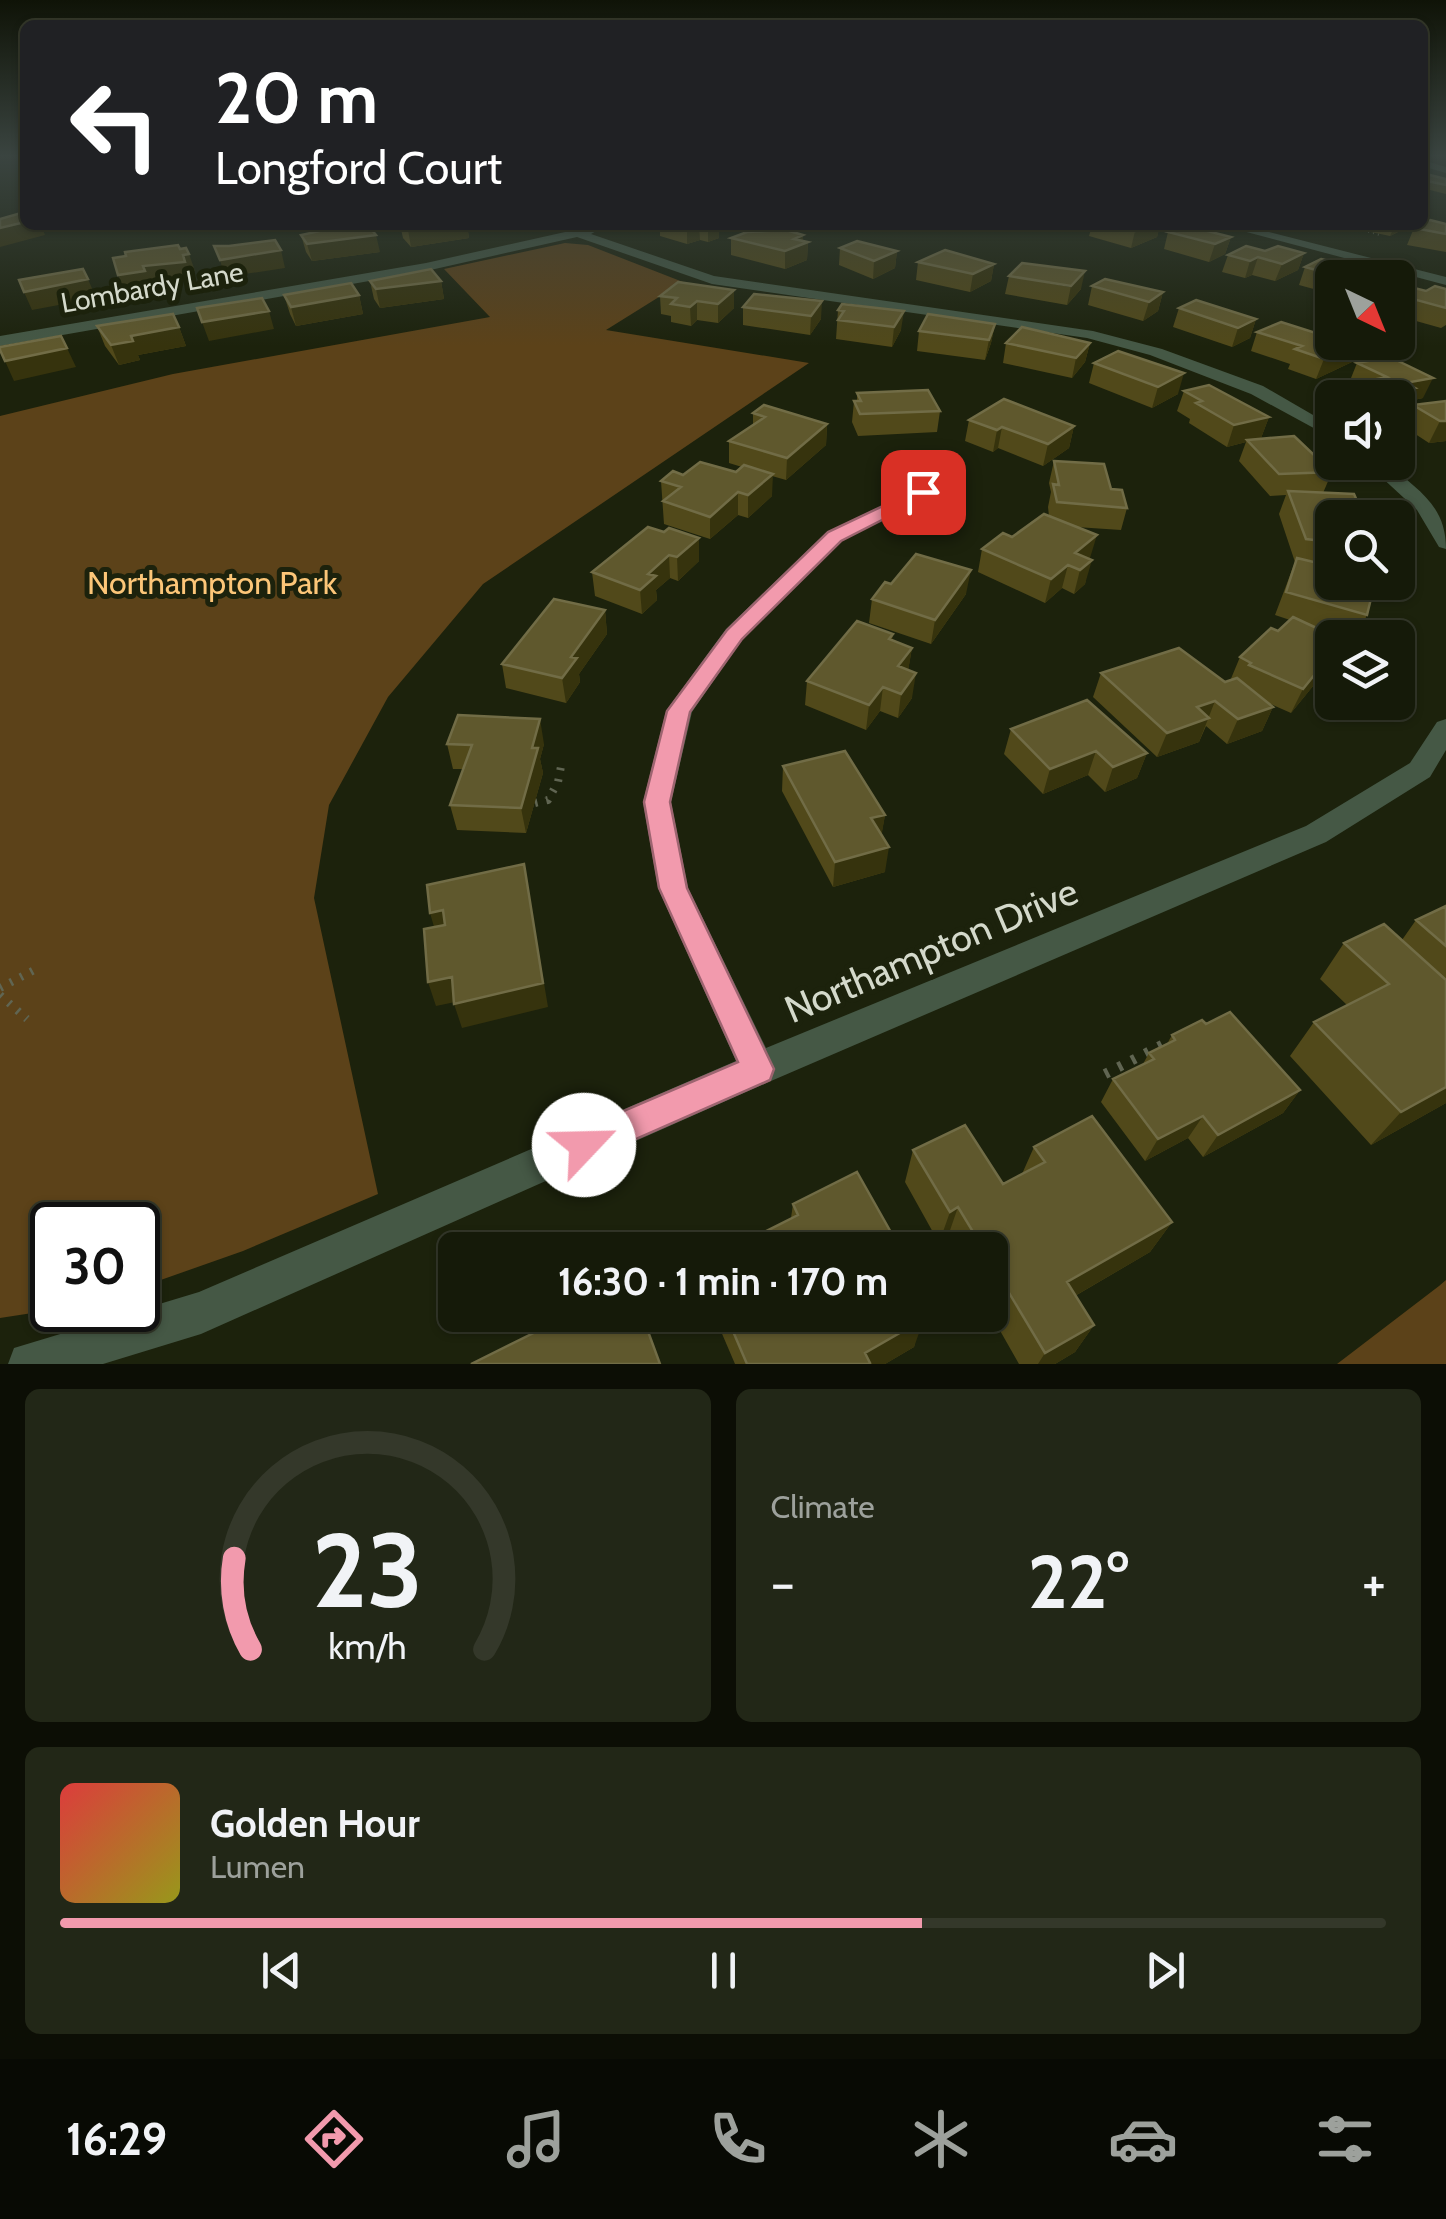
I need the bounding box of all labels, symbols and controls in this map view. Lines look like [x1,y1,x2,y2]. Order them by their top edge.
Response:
text: 20 m [215,55,378,141]
icon: left [50,60,180,190]
text: Longford Court [215,141,502,195]
street label: Lombardy Lane [58,254,246,320]
north arrow [1315,260,1415,360]
map controls [1315,260,1415,720]
button: sound [1315,380,1415,480]
pin [881,450,966,535]
icon: arrive [896,465,951,520]
button: search [1315,500,1415,600]
park label: Northampton Park [87,563,338,602]
button: layers [1315,620,1415,720]
street label: Northampton Drive [777,867,1085,1033]
position arrow [532,1093,636,1197]
speed limit sign: 30 [30,1202,160,1332]
text: 16:30 · 1 min · 170 m [558,1258,888,1305]
text: Climate [771,1487,875,1526]
text: 23 [312,1507,423,1633]
text: 22° [1028,1536,1129,1627]
text: − [771,1549,795,1616]
text: + [1362,1549,1386,1616]
text: km/h [329,1625,407,1668]
text: Golden Hour [210,1800,420,1847]
text: Lumen [210,1847,305,1886]
icon: previous [254,1943,309,1998]
icon: pause [696,1943,751,1998]
icon: next [1138,1943,1193,1998]
icon: directions [299,2104,369,2174]
icon: music [501,2104,571,2174]
icon: phone [703,2104,773,2174]
icon: climate [906,2104,976,2174]
icon: car [1108,2104,1178,2174]
icon: filters [1310,2104,1380,2174]
text: 16:29 [66,2112,167,2166]

